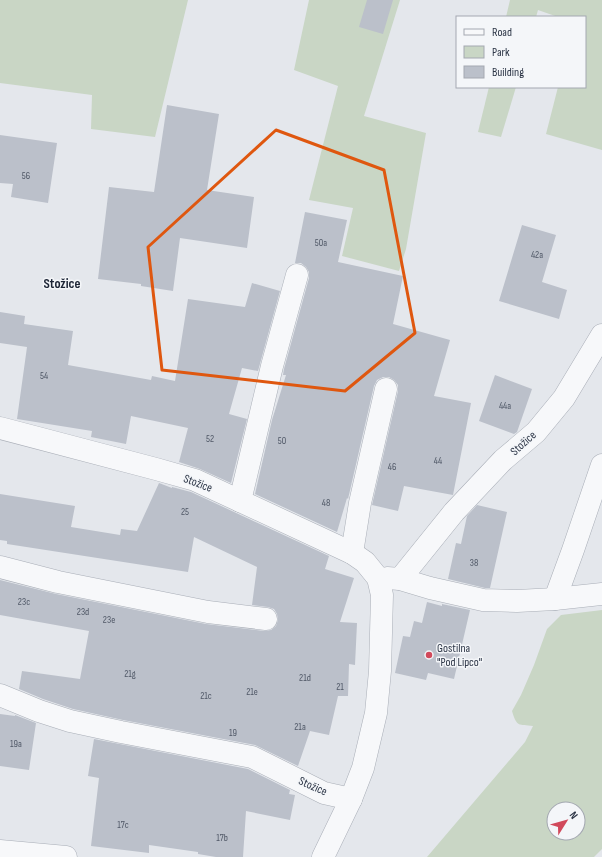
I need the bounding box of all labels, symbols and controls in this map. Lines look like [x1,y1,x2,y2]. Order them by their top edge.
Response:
legend [456,16,586,88]
text: Road [492,25,512,40]
text: Park [492,45,510,60]
text: Building [492,65,524,80]
house number: 56 [22,170,30,182]
house number: 50a [315,237,327,249]
house number: 42a [531,249,543,261]
district label: Stožice [44,275,80,292]
house number: 54 [40,370,48,382]
house number: 44a [499,400,511,412]
street label: Stožice [507,428,540,459]
house number: 52 [206,433,214,445]
house number: 50 [278,435,286,447]
house number: 44 [434,455,442,467]
house number: 46 [388,461,396,473]
street label: Stožice [181,471,215,496]
house number: 48 [322,497,330,509]
house number: 25 [181,506,189,518]
house number: 38 [470,557,478,569]
house number: 23c [18,596,30,608]
house number: 23d [77,606,89,618]
house number: 23e [103,614,115,626]
place label: Gostilna "Pod Lipco" [437,641,482,670]
marker: Gostilna "Pod Lipco" [424,650,434,660]
house number: 21g [124,668,136,680]
house number: 21d [299,672,311,684]
house number: 21 [336,681,344,693]
house number: 21e [246,686,258,698]
house number: 21c [200,690,212,702]
house number: 21a [294,721,306,733]
house number: 19 [229,727,237,739]
house number: 19a [10,738,22,750]
street label: Stožice [296,774,330,799]
north arrow [546,801,586,841]
text: N [567,809,581,822]
house number: 17c [117,819,129,831]
house number: 17b [216,832,228,844]

